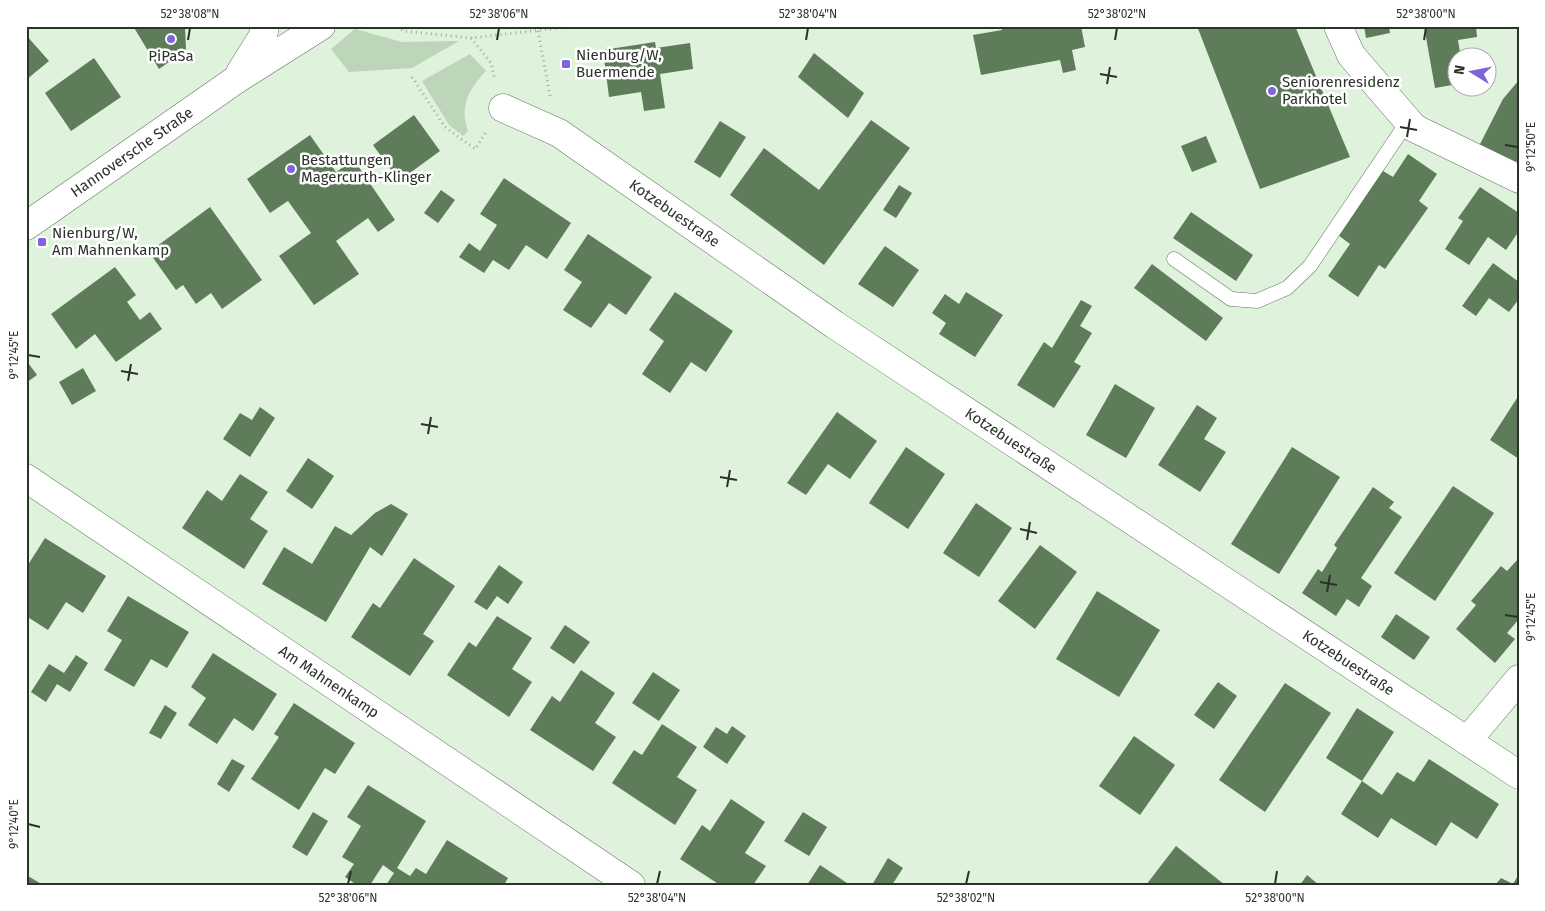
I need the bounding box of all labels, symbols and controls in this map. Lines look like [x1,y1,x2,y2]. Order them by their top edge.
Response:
text: 52°38'08"N [160,7,220,21]
text: 52°38'06"N [470,7,528,21]
text: 52°38'04"N [779,7,837,21]
text: 52°38'02"N [1088,7,1146,21]
text: 52°38'00"N [1396,7,1456,21]
marker: PiPaSa [165,33,177,45]
place label: Nienburg/W, Buermende [576,46,662,81]
place label: PiPaSa [148,47,194,65]
north arrow [1448,48,1498,98]
marker: Nienburg/W, Buermende [560,58,572,70]
text: N [1451,64,1469,76]
place label: Seniorenresidenz Parkhotel [1282,73,1400,108]
marker: Seniorenresidenz Parkhotel [1266,85,1278,97]
street label: Hannoversche Straße [67,103,197,201]
text: 9°12'50"E [1524,122,1538,172]
place label: Bestattungen Magercurth-Klinger [301,151,432,186]
marker: Bestattungen Magercurth-Klinger [285,163,297,175]
street label: Kotzebuestraße [626,176,723,251]
place label: Nienburg/W, Am Mahnenkamp [52,224,169,259]
marker: Nienburg/W, Am Mahnenkamp [36,236,48,248]
text: 9°12'45"E [7,331,21,379]
street label: Kotzebuestraße [961,404,1060,477]
text: 9°12'45"E [1524,593,1538,641]
street label: Kotzebuestraße [1299,626,1398,699]
street label: Am Mahnenkamp [275,642,383,722]
text: 9°12'40"E [7,799,21,849]
text: 52°38'06"N [319,891,377,905]
text: 52°38'04"N [628,891,686,905]
text: 52°38'02"N [937,891,995,905]
text: 52°38'00"N [1245,891,1305,905]

